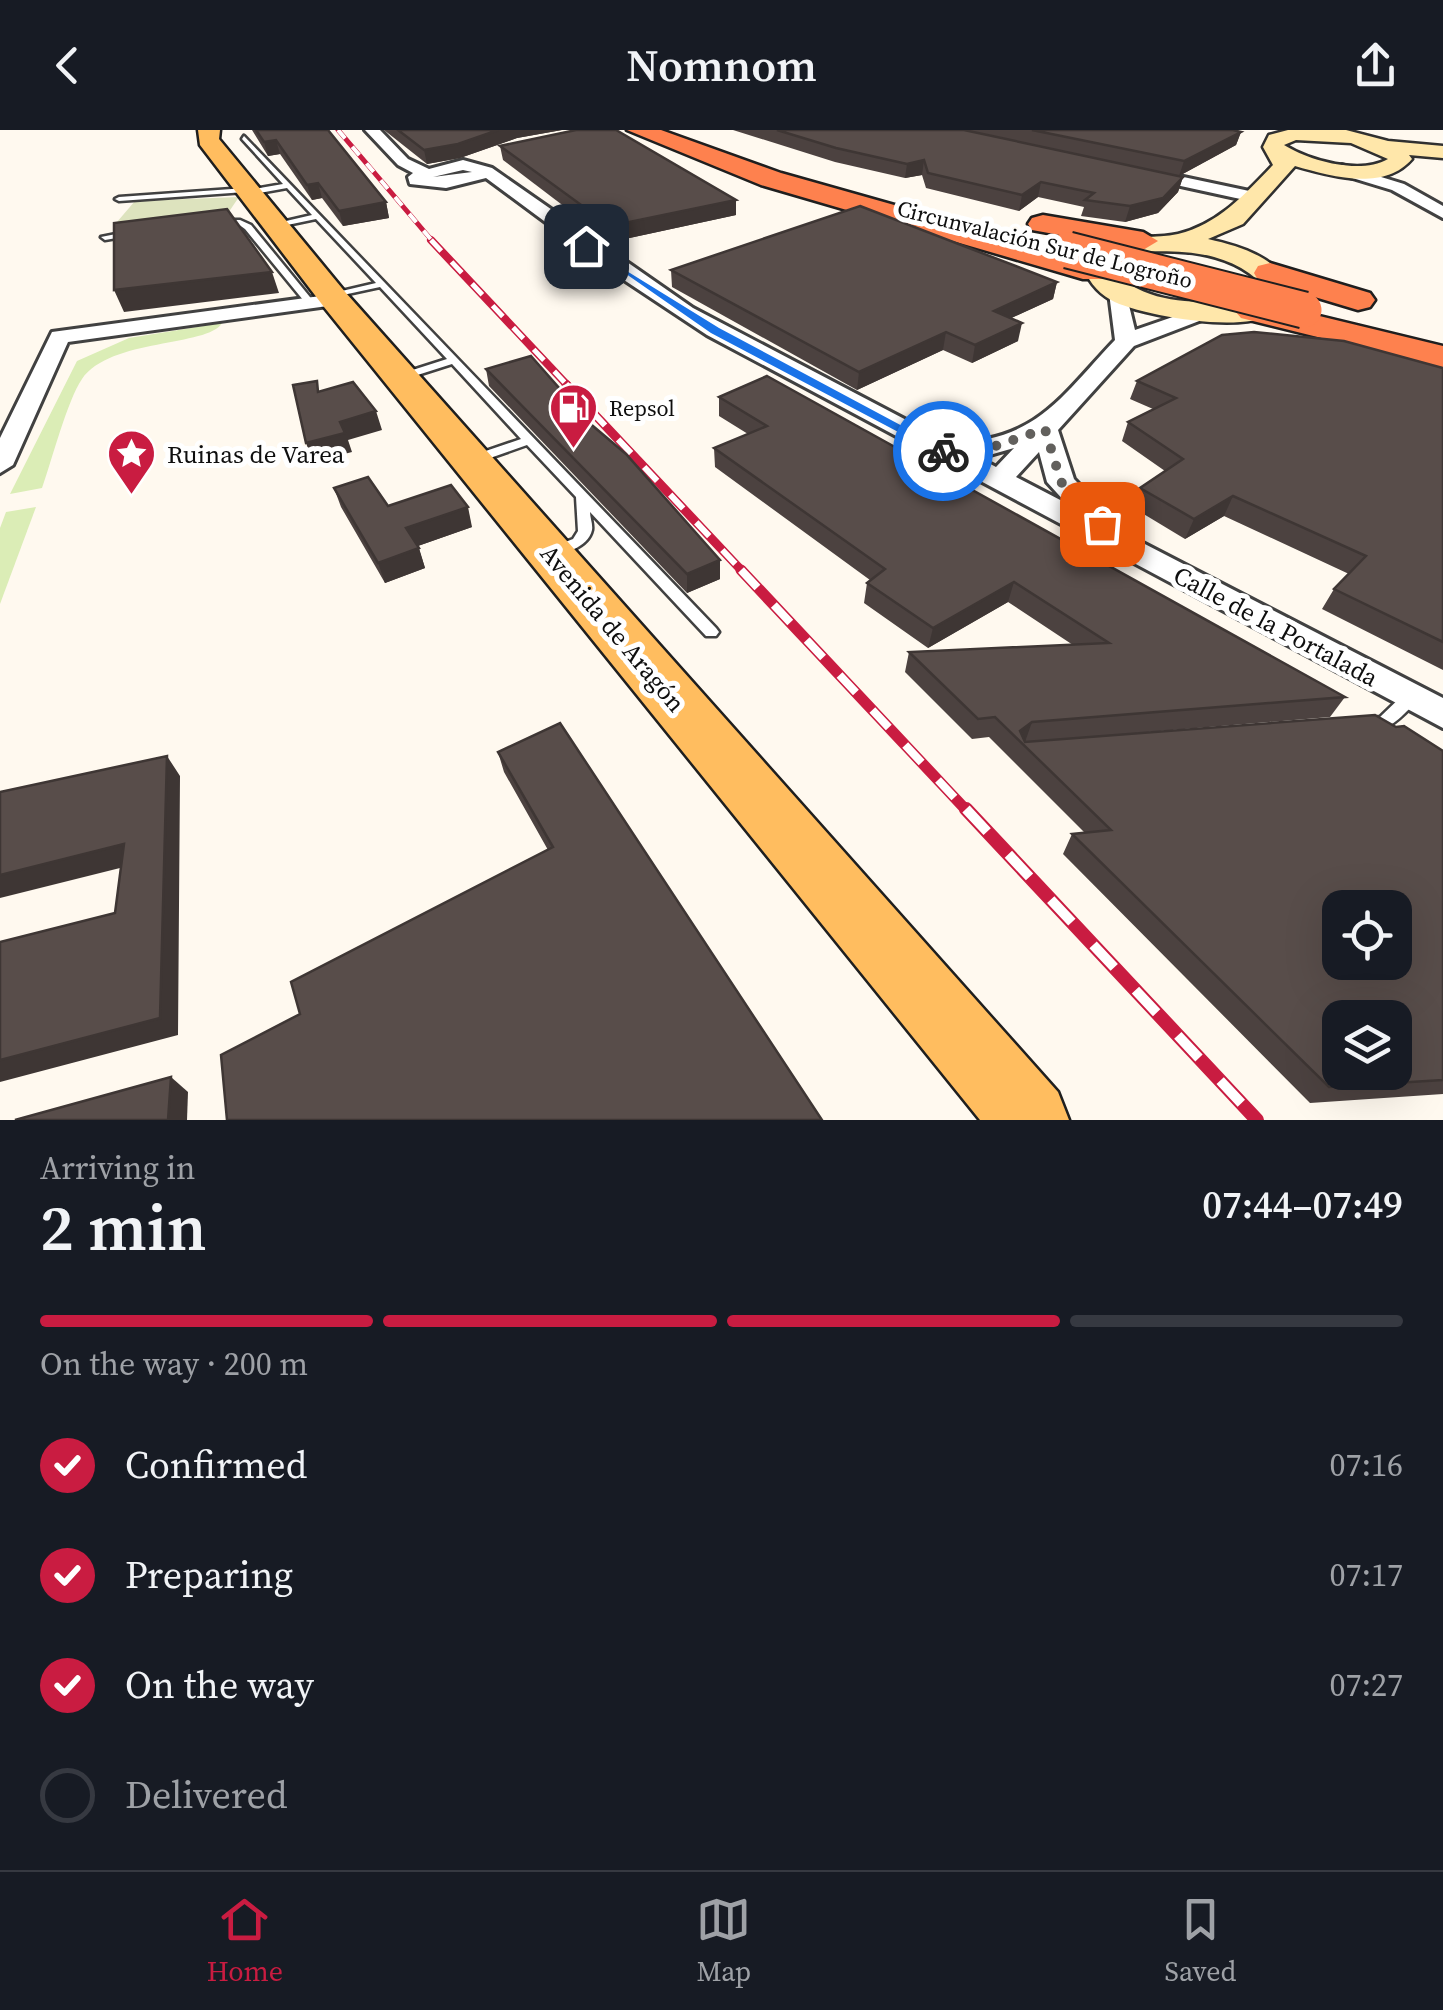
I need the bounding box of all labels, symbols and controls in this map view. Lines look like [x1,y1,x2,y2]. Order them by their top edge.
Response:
text: Nomnom [626,34,817,96]
icon: back [40,38,95,93]
icon: share [1348,38,1403,93]
street label: Circunvalación Sur de Logroño [894,193,1196,295]
pin [544,204,629,289]
icon: home [559,219,614,274]
fuel station icon: Repsol [548,382,600,450]
place label: Repsol [609,393,675,423]
courier [893,401,993,501]
icon: bike [916,424,971,479]
place icon: Ruinas de Varea [106,428,158,496]
place label: Ruinas de Varea [167,437,345,471]
pin [1060,482,1145,567]
icon: bag [1075,497,1130,552]
street label: Avenida de Aragón [533,537,693,719]
street label: Calle de la Portalada [1168,558,1384,694]
map controls [1322,890,1412,1090]
button: locate [1322,890,1412,980]
button: layers [1322,1000,1412,1090]
text: Arriving in [40,1146,195,1190]
text: 07:44–07:49 [1202,1179,1403,1231]
text: 2 min [40,1183,207,1272]
text: On the way · 200 m [40,1342,308,1386]
icon: check [40,1438,95,1493]
text: Confirmed [125,1439,307,1491]
text: 07:16 [1329,1443,1403,1487]
icon: check [40,1548,95,1603]
text: Preparing [125,1549,293,1601]
text: 07:17 [1329,1553,1403,1597]
icon: check [40,1658,95,1713]
text: On the way [125,1659,314,1711]
text: 07:27 [1329,1663,1403,1707]
text: Delivered [125,1769,288,1821]
tab: Home [207,1892,283,1990]
tab: Map [696,1892,751,1990]
tab: Saved [1165,1892,1236,1990]

